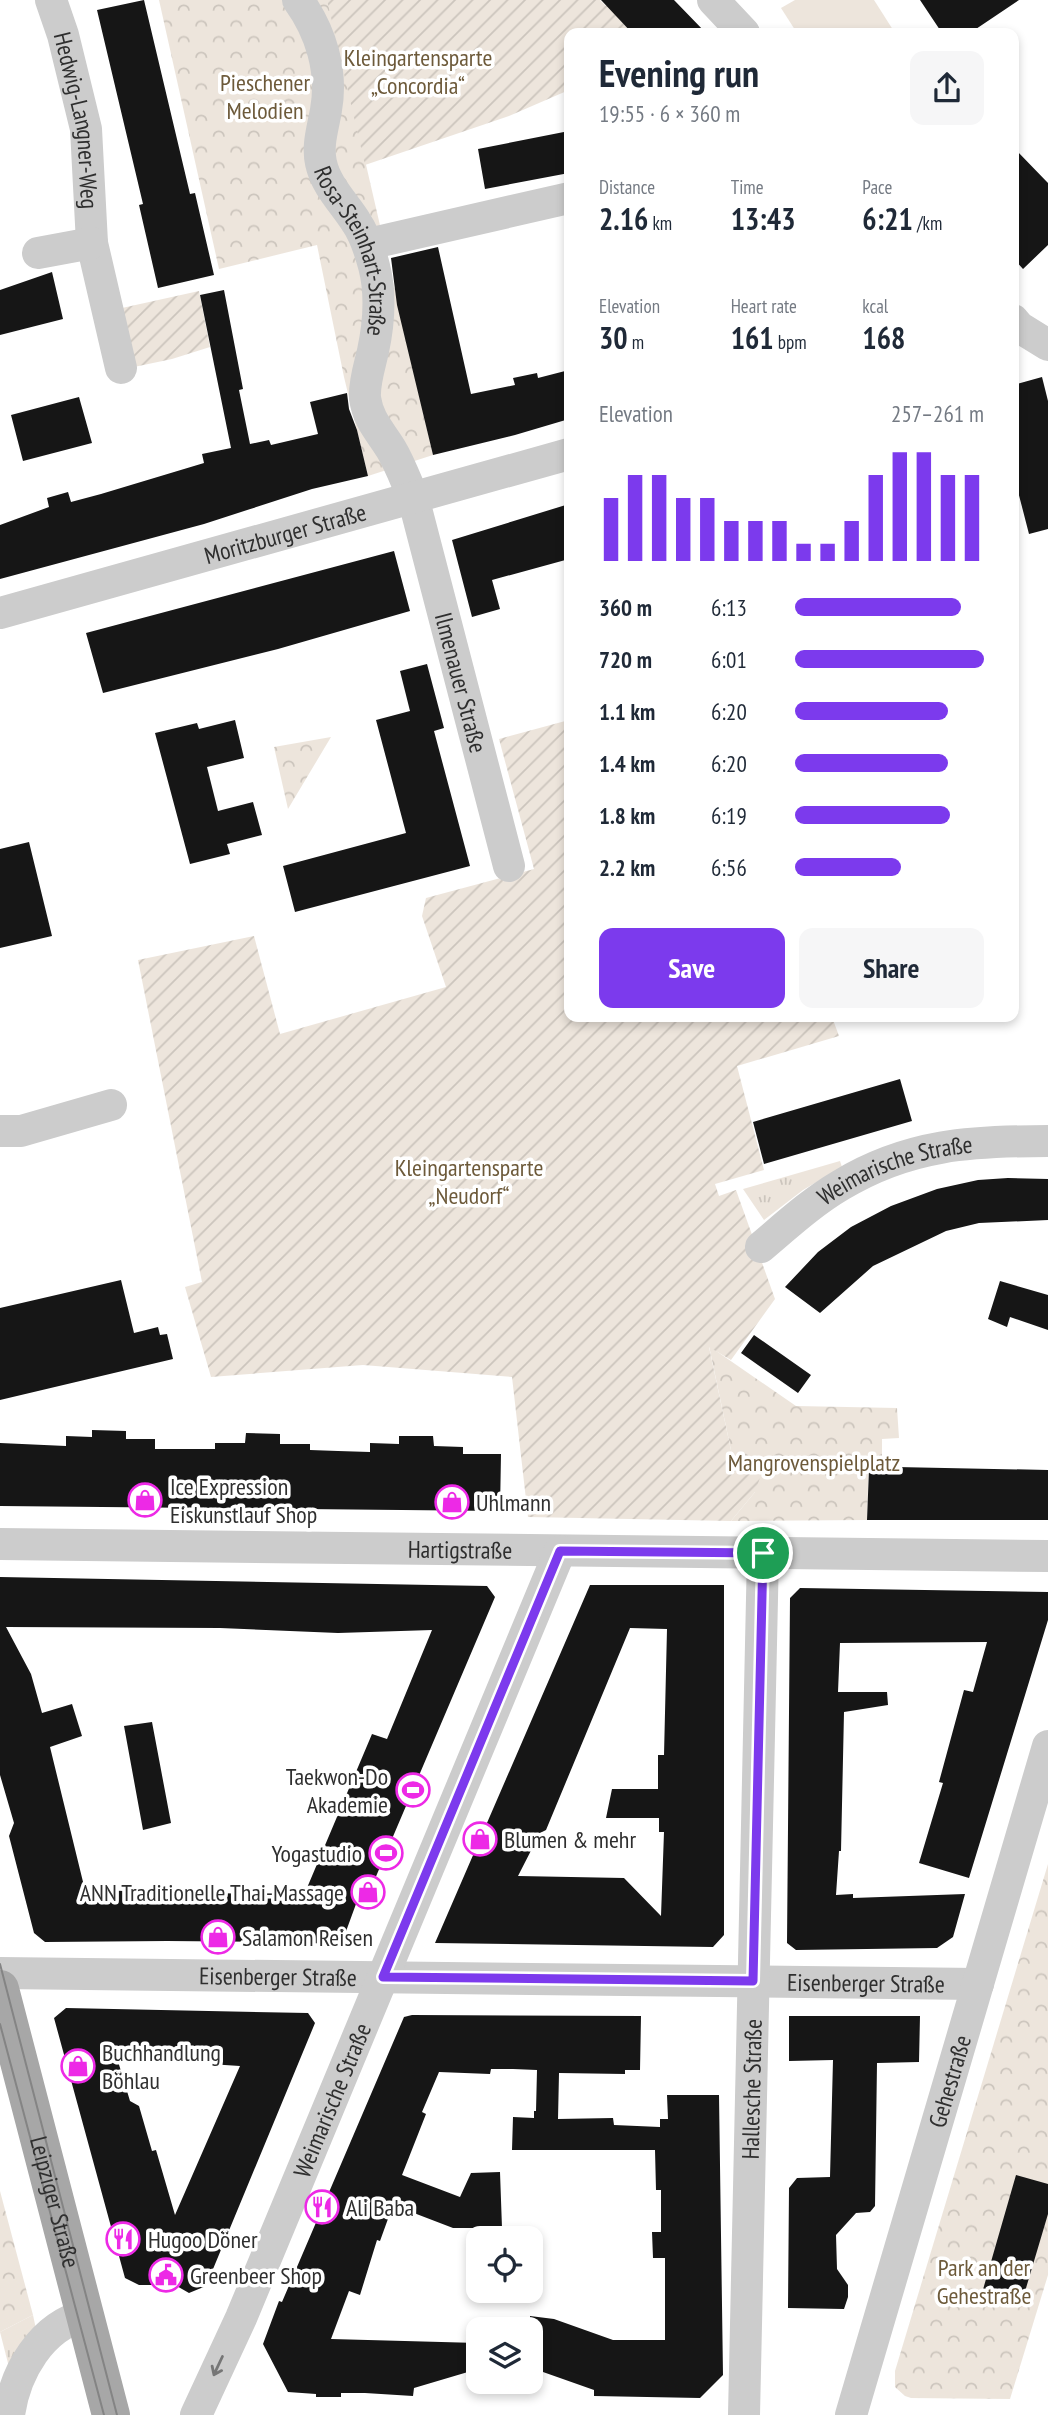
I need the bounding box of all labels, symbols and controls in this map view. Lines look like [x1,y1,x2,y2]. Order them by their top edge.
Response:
street label: Hedwig-Langner-Weg [47,29,106,210]
park label: Kleingartensparte „Concordia“ [344,42,492,101]
text: Evening run [599,48,759,97]
button: share [910,51,984,125]
park label: Pieschener Melodien [220,67,310,126]
text: 19:55 · 6 × 360 m [599,99,740,128]
street label: Rosa-Steinhart-Straße [307,162,394,338]
text: Distance [599,175,655,199]
text: Time [731,175,764,199]
text: Pace [862,175,892,199]
text: 2.16 [599,199,648,238]
text: 13:43 [731,199,796,238]
text: 6:21 [862,199,913,238]
text: km [648,211,672,235]
text: /km [913,211,942,235]
text: Elevation [599,294,660,318]
text: Heart rate [731,294,797,318]
text: kcal [862,294,888,318]
text: 30 [599,318,628,357]
text: 161 [731,318,774,357]
text: 168 [862,318,905,357]
text: m [628,330,644,354]
text: bpm [774,330,807,354]
text: Elevation [599,399,673,428]
text: 257–261 m [891,399,984,428]
street label: Moritzburger Straße [201,496,370,571]
text: 360 m [599,593,652,622]
text: 6:13 [711,593,747,622]
street label: Ilmenauer Straße [428,609,494,756]
text: 720 m [599,645,652,674]
text: 6:01 [711,645,747,674]
text: 1.1 km [599,697,655,726]
text: 6:20 [711,697,747,726]
text: 1.4 km [599,749,655,778]
text: 6:20 [711,749,747,778]
text: 1.8 km [599,801,655,830]
text: 6:19 [711,801,747,830]
text: 2.2 km [599,853,655,882]
text: 6:56 [711,853,747,882]
button: Save [599,928,785,1008]
button: Share [799,928,984,1008]
street label: Weimarische Straße [811,1128,974,1212]
park label: Kleingartensparte „Neudorf“ [395,1152,543,1211]
park label: Mangrovenspielplatz [728,1447,900,1478]
place label: Ice Expression Eiskunstlauf Shop [170,1471,317,1530]
shop icon: Ice Expression Eiskunstlauf Shop [126,1481,164,1519]
shop icon: Uhlmann [433,1483,471,1521]
place label: Uhlmann [476,1487,551,1518]
pin [733,1523,793,1583]
street label: Hartigstraße [408,1533,512,1565]
icon: arrive [744,1534,782,1572]
place label: Taekwon-Do Akademie [286,1761,388,1820]
sports icon: Taekwon-Do Akademie [394,1771,432,1809]
shop icon: Blumen & mehr [461,1820,499,1858]
place label: Blumen & mehr [504,1824,636,1855]
sports icon: Yogastudio [367,1834,405,1872]
place label: Yogastudio [271,1838,362,1869]
shop icon: ANN Traditionelle Thai-Massage [349,1873,387,1911]
place label: ANN Traditionelle Thai-Massage [80,1877,344,1908]
shop icon: Salamon Reisen [199,1918,237,1956]
place label: Salamon Reisen [242,1922,373,1953]
street label: Eisenberger Straße [199,1960,357,1993]
street label: Eisenberger Straße [787,1966,945,1999]
street label: Weimarische Straße [286,2018,378,2182]
street label: Hallesche Straße [734,2018,768,2160]
street label: Gehestraße [921,2031,978,2131]
place label: Buchhandlung Böhlau [102,2037,221,2096]
shop icon: Buchhandlung Böhlau [59,2047,97,2085]
street label: Leipziger Straße [23,2133,87,2271]
restaurant icon: Ali Baba [303,2188,341,2226]
place label: Ali Baba [346,2192,414,2223]
restaurant icon: Hugoo Döner [104,2220,142,2258]
place label: Hugoo Döner [148,2224,258,2255]
map controls [466,2226,543,2394]
button: locate [466,2226,543,2303]
park label: Park an der Gehestraße [937,2252,1031,2311]
public building icon: Greenbeer Shop [147,2256,185,2294]
place label: Greenbeer Shop [190,2260,322,2291]
button: layers [466,2317,543,2394]
one-way arrow [211,2355,225,2376]

